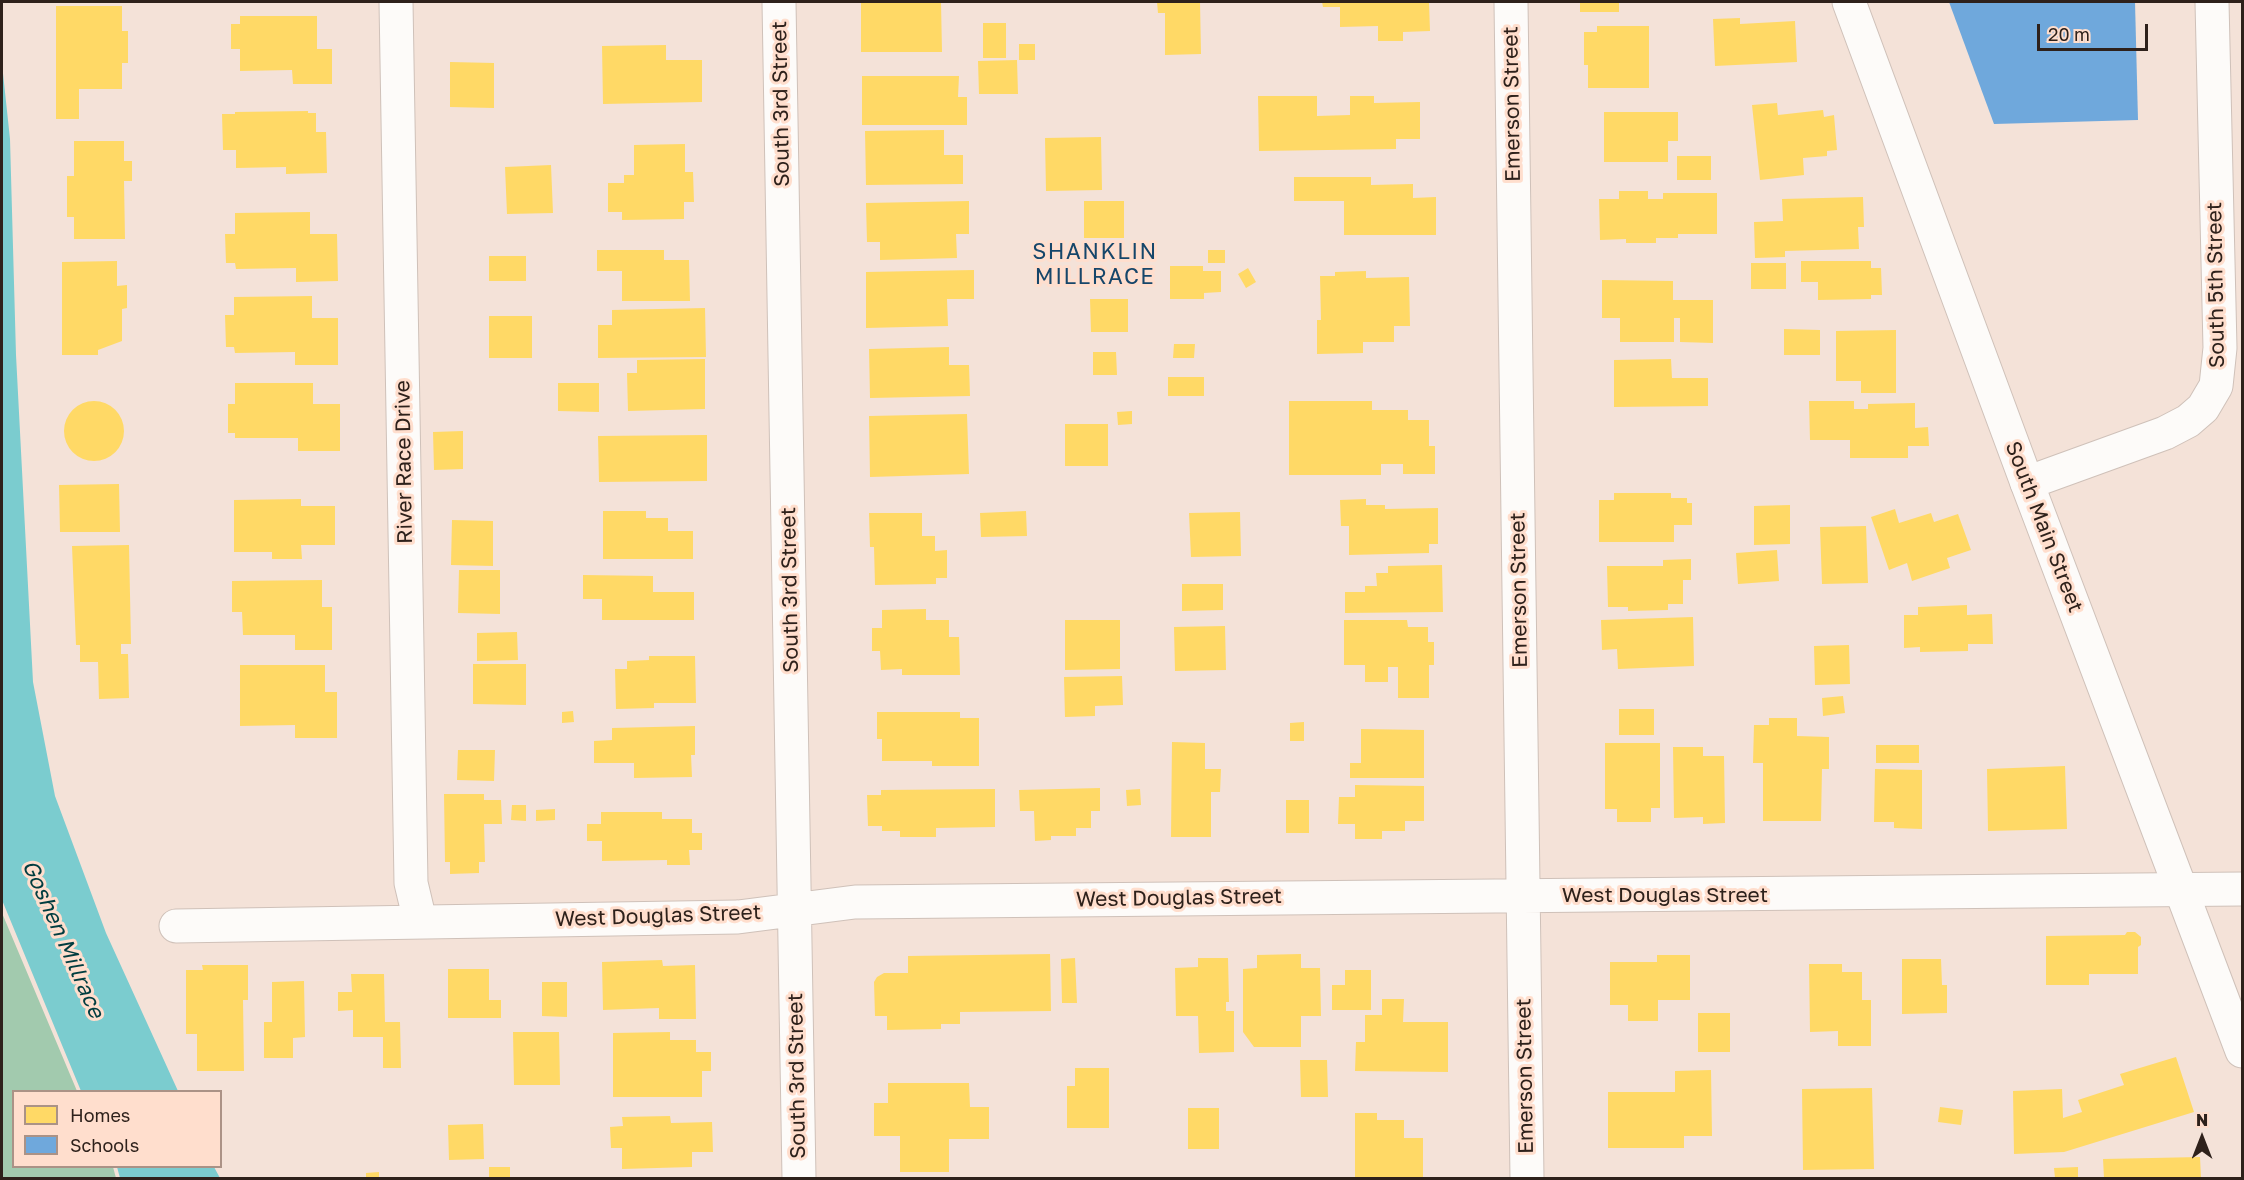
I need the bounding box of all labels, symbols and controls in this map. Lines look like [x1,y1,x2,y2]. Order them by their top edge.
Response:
scale bar [2040,12,2151,50]
street label: South 3rd Street [767,21,795,187]
text: 20 m [2048,23,2090,45]
street label: Emerson Street [1498,26,1526,182]
street label: South 5th Street [2202,202,2230,368]
district label: SHANKLIN MILLRACE [1032,239,1158,290]
street label: River Race Drive [390,380,418,544]
street label: South Main Street [2000,438,2088,616]
street label: South 3rd Street [776,507,804,673]
street label: Emerson Street [1505,512,1533,668]
water label: Goshen Millrace [16,856,110,1022]
street label: West Douglas Street [1562,882,1768,908]
street label: West Douglas Street [1076,884,1282,912]
street label: West Douglas Street [554,900,762,932]
street label: South 3rd Street [783,993,811,1159]
street label: Emerson Street [1511,998,1539,1154]
legend [12,1090,222,1168]
text: Homes [70,1104,130,1126]
north arrow [2172,1108,2232,1168]
text: N [2196,1110,2208,1130]
text: Schools [70,1134,139,1156]

